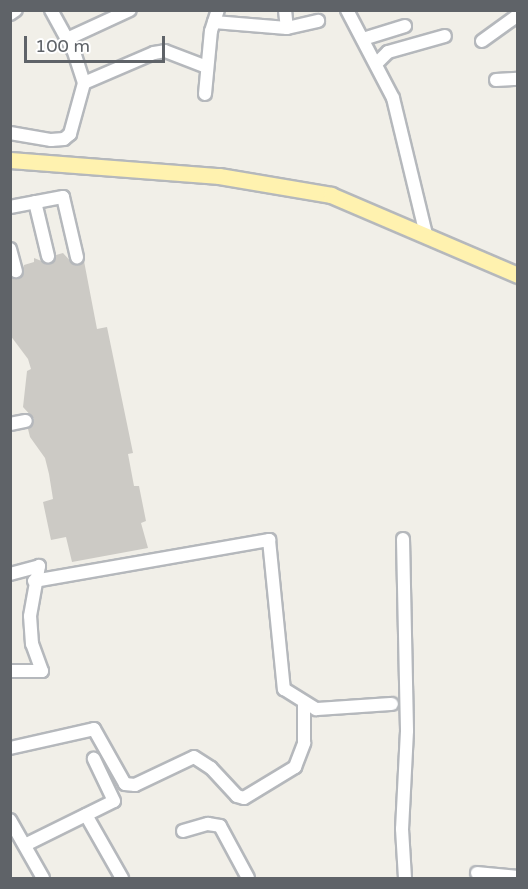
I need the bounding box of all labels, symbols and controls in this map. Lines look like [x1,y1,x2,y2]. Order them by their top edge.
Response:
scale bar [27,24,168,62]
text: 100 m [35,35,90,57]

